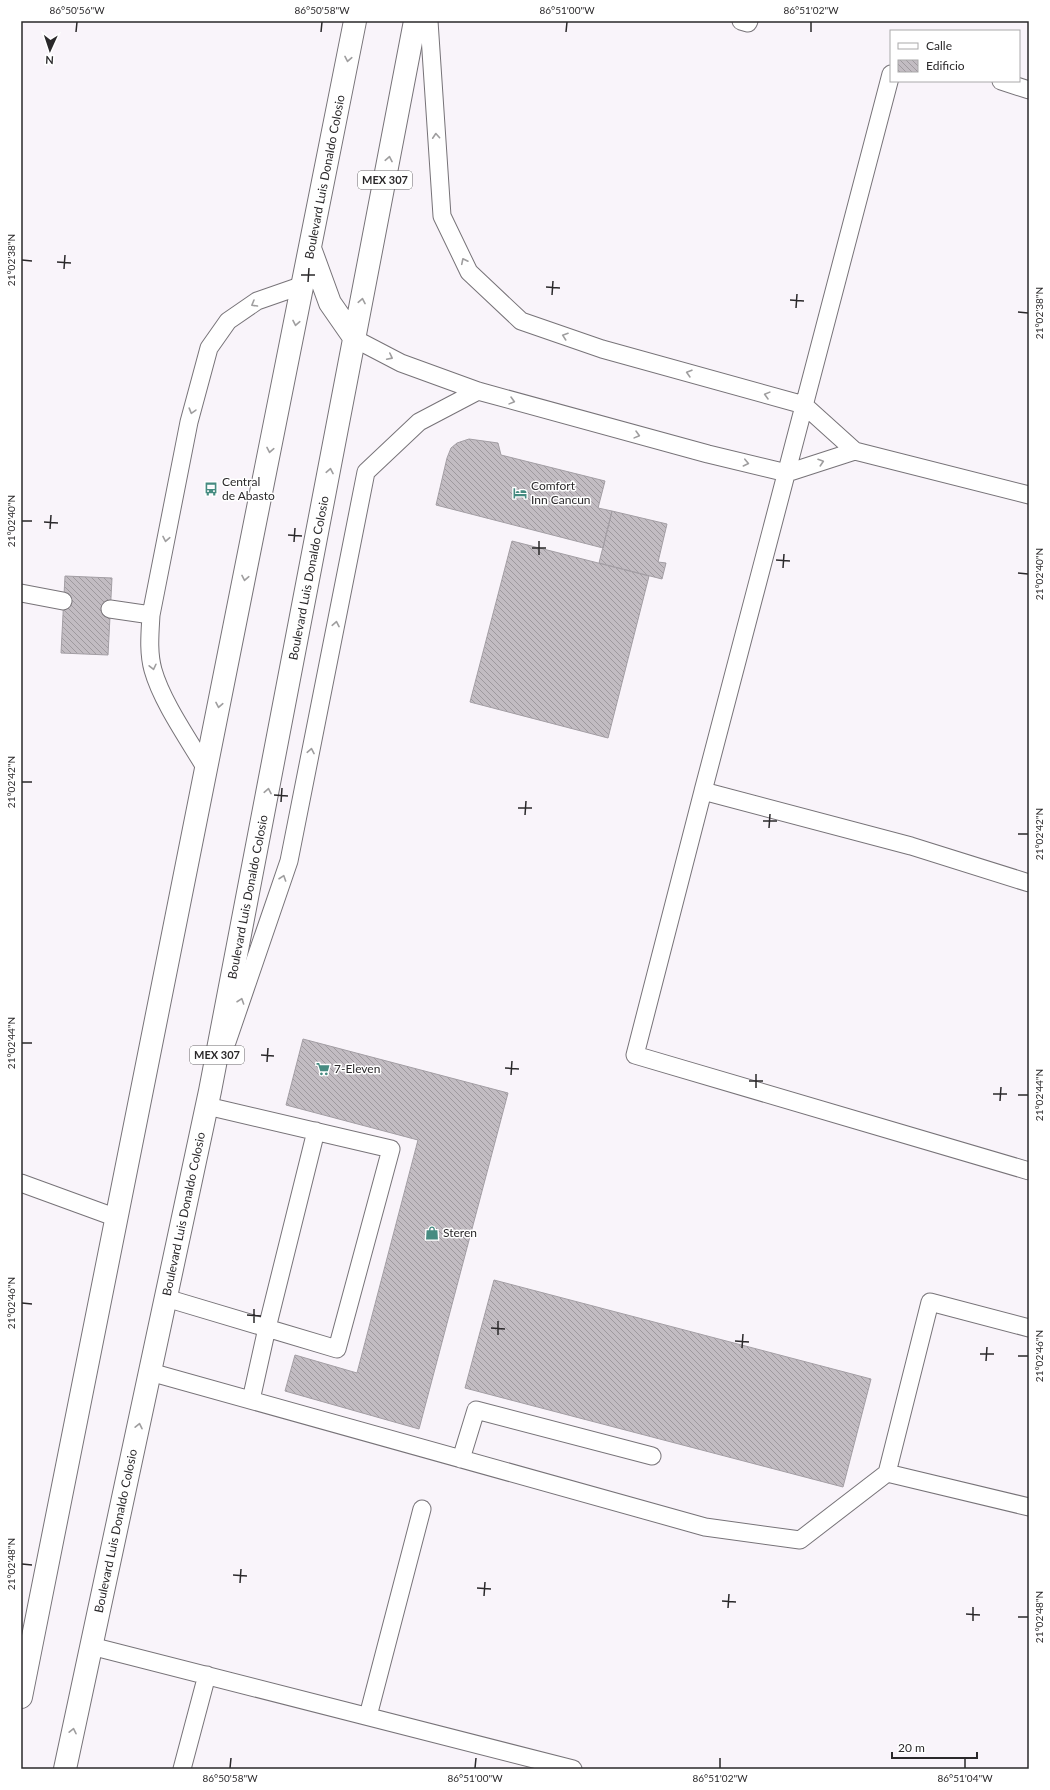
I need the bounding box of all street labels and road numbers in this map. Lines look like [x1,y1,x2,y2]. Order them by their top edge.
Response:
street label: Boulevard Luis Donaldo Colosio [301,93,348,260]
road number: MEX 307 [358,171,412,189]
street label: Boulevard Luis Donaldo Colosio [285,494,332,661]
street label: Boulevard Luis Donaldo Colosio [224,813,271,980]
road number: MEX 307 [190,1046,244,1064]
street label: Boulevard Luis Donaldo Colosio [159,1130,208,1297]
street label: Boulevard Luis Donaldo Colosio [91,1447,140,1614]

